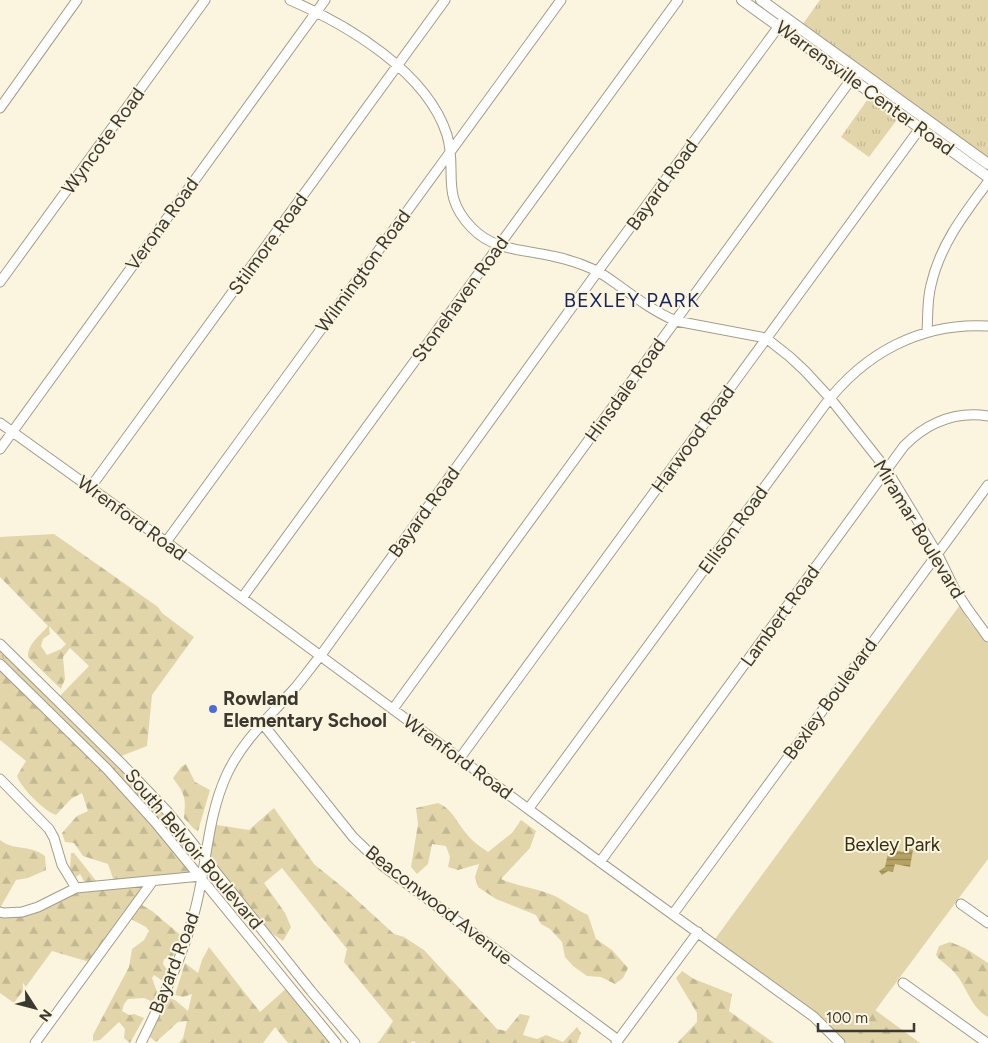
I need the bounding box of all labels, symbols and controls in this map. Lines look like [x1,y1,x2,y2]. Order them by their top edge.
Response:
street label: Warrensville Center Road [771,16,959,160]
street label: Wyncote Road [57,83,149,199]
street label: Bayard Road [621,135,703,235]
street label: Verona Road [121,173,203,275]
street label: Stilmore Road [223,189,313,299]
street label: Wilmington Road [311,205,415,337]
street label: Stonehaven Road [407,232,513,366]
district label: BEXLEY PARK [564,288,700,312]
street label: Hinsdale Road [580,334,670,446]
street label: Harwood Road [646,381,740,497]
street label: Miramar Boulevard [868,455,970,603]
street label: Bayard Road [383,462,465,562]
street label: Wrenford Road [73,471,191,565]
street label: Ellison Road [693,482,773,578]
street label: Lambert Road [736,561,824,671]
street label: Bexley Boulevard [778,634,882,764]
place label: Rowland Elementary School [223,687,387,732]
marker: Rowland Elementary School [207,703,219,715]
street label: Wrenford Road [399,710,517,804]
street label: South Belvoir Boulevard [120,764,268,934]
park label: Bexley Park [844,833,941,856]
street label: Beaconwood Avenue [361,840,517,970]
street label: Bayard Road [144,909,204,1017]
north arrow [10,983,60,1033]
scale bar [818,1000,914,1032]
text: N [35,1006,55,1025]
text: 100 m [826,1009,868,1027]

